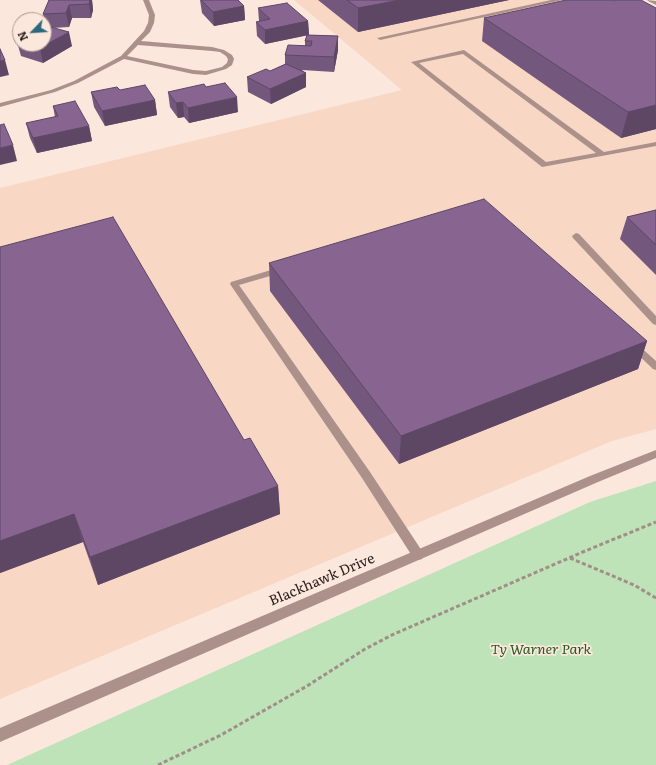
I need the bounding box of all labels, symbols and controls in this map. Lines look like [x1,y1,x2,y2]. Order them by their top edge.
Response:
north arrow [12,12,52,52]
text: N [13,29,31,44]
street label: Blackhawk Drive [267,550,377,610]
park label: Ty Warner Park [491,642,591,658]

